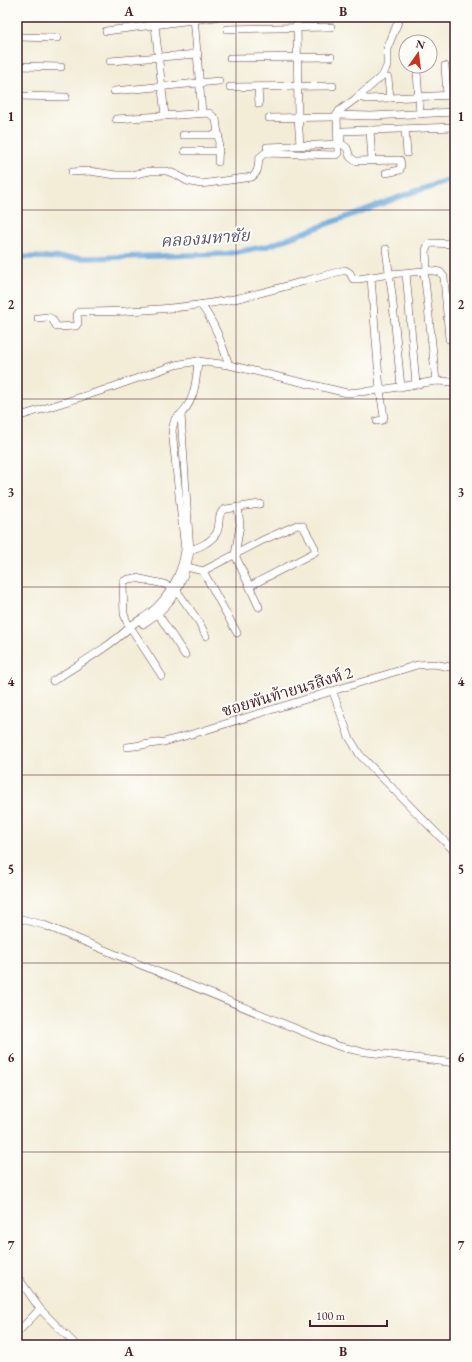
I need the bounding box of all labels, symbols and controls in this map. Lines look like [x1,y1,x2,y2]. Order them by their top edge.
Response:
text: A [123,3,134,20]
text: B [339,3,347,20]
north arrow [398,34,438,74]
text: N [414,36,427,52]
text: 1 [8,108,15,125]
text: 1 [458,108,465,125]
water label: คลองมหาชัย [160,224,251,252]
text: 2 [8,296,15,313]
text: 2 [458,296,465,313]
text: 3 [8,484,15,501]
text: 3 [458,484,465,501]
street label: ซอยพันท้ายนรสิงห์ 2 [219,662,355,721]
text: 4 [8,673,15,690]
text: 4 [458,673,465,690]
text: 5 [8,861,14,878]
text: 5 [458,861,464,878]
text: 6 [8,1049,15,1066]
text: 6 [458,1049,465,1066]
text: 7 [8,1237,15,1254]
text: 7 [458,1237,465,1254]
scale bar [310,1302,387,1328]
text: 100 m [316,1308,346,1324]
text: A [123,1343,134,1360]
text: B [339,1343,347,1360]

